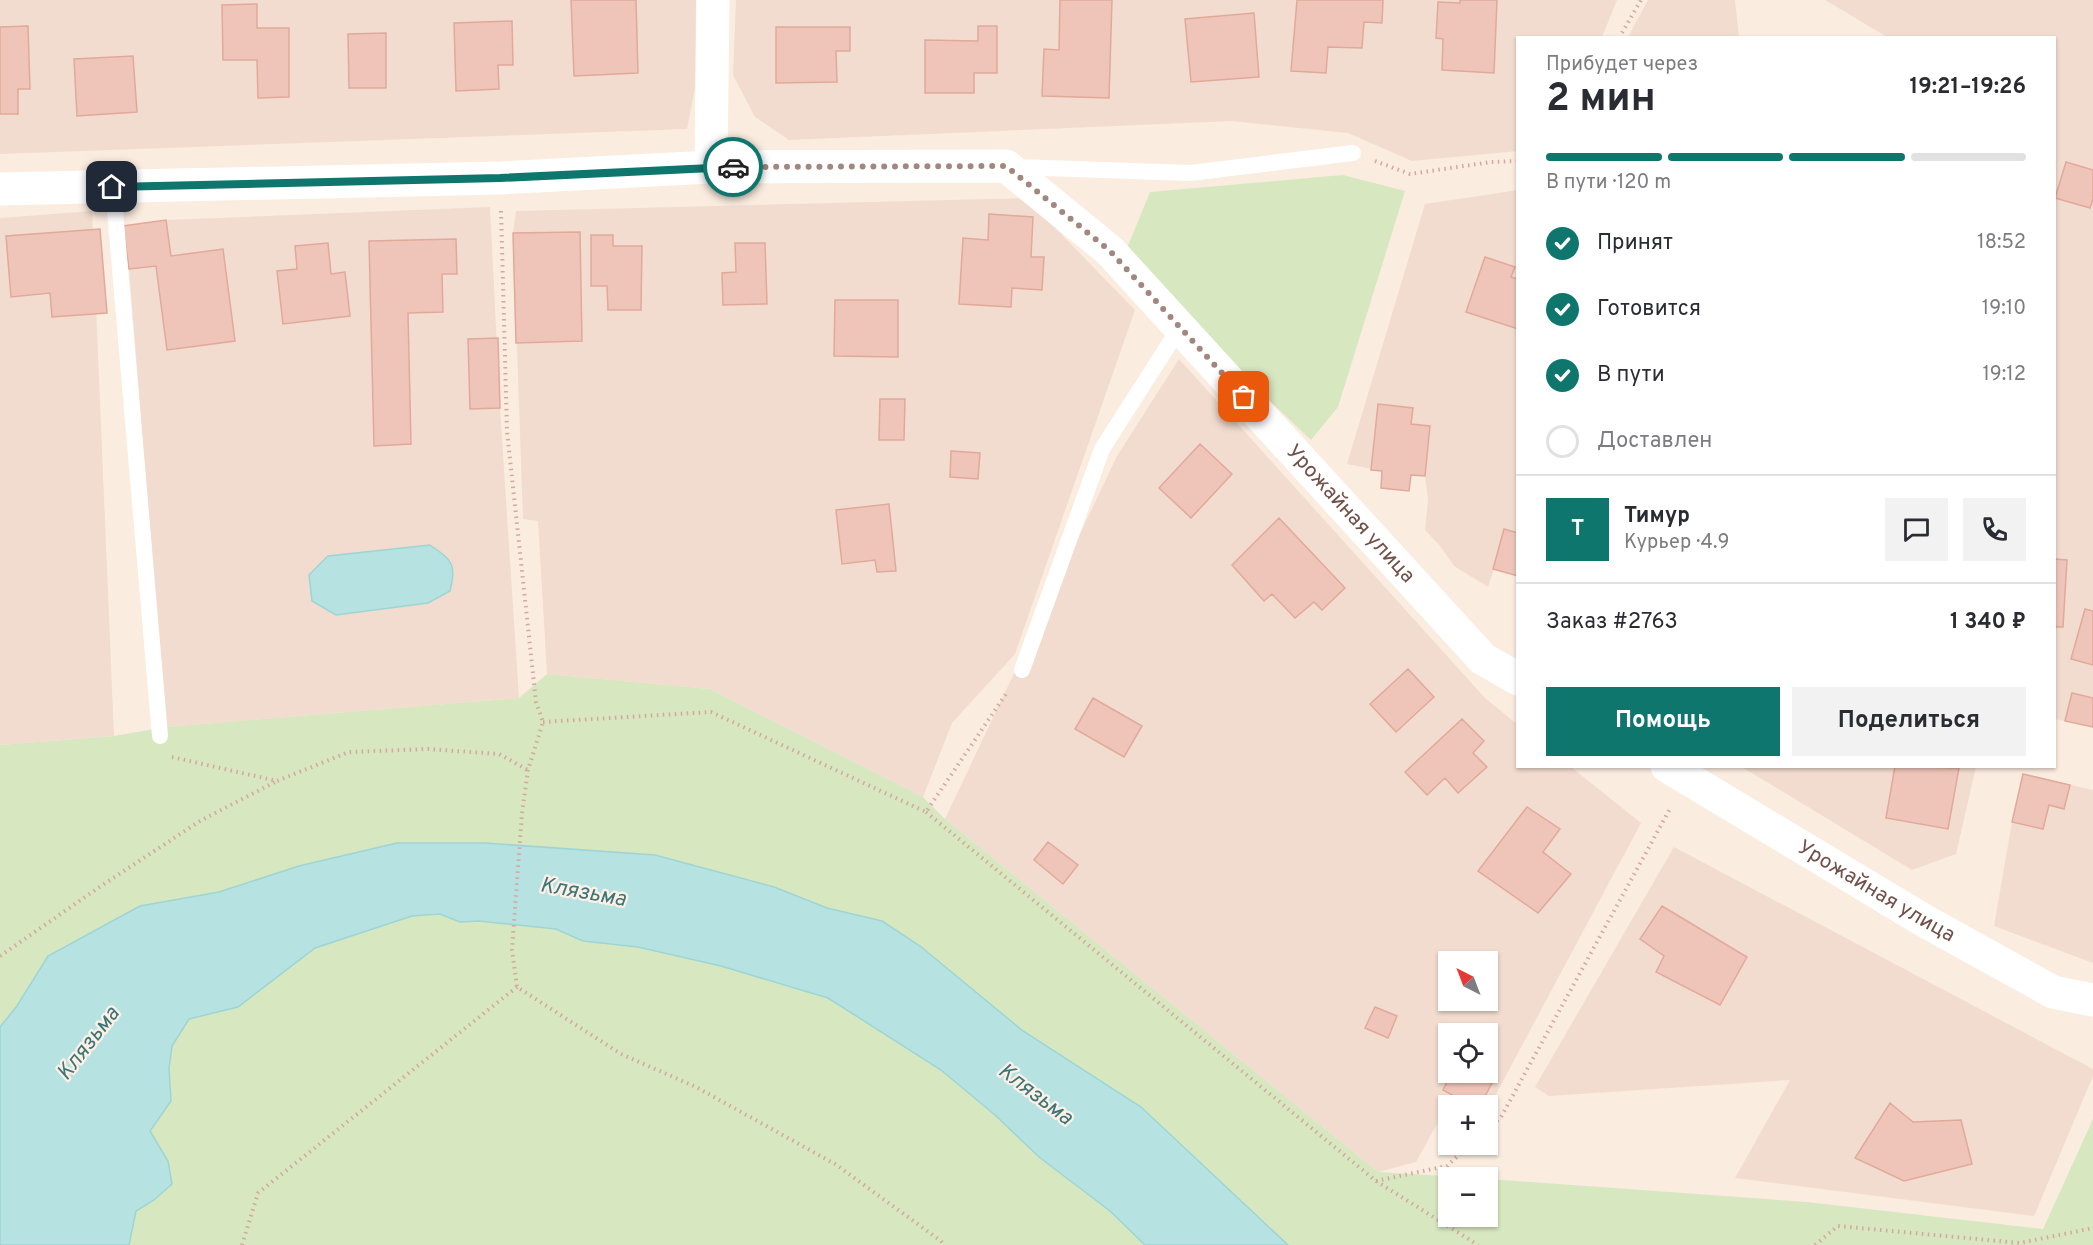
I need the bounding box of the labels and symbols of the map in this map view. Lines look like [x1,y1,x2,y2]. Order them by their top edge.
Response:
courier [703,137,763,197]
pin [86,161,137,212]
pin [1218,371,1269,422]
street label: Урожайная улица [1280,439,1421,589]
street label: Урожайная улица [1792,834,1960,949]
water label: Клязьма [538,872,629,914]
north arrow [1438,951,1498,1011]
water label: Клязьма [52,1001,127,1086]
water label: Клязьма [992,1058,1078,1132]

